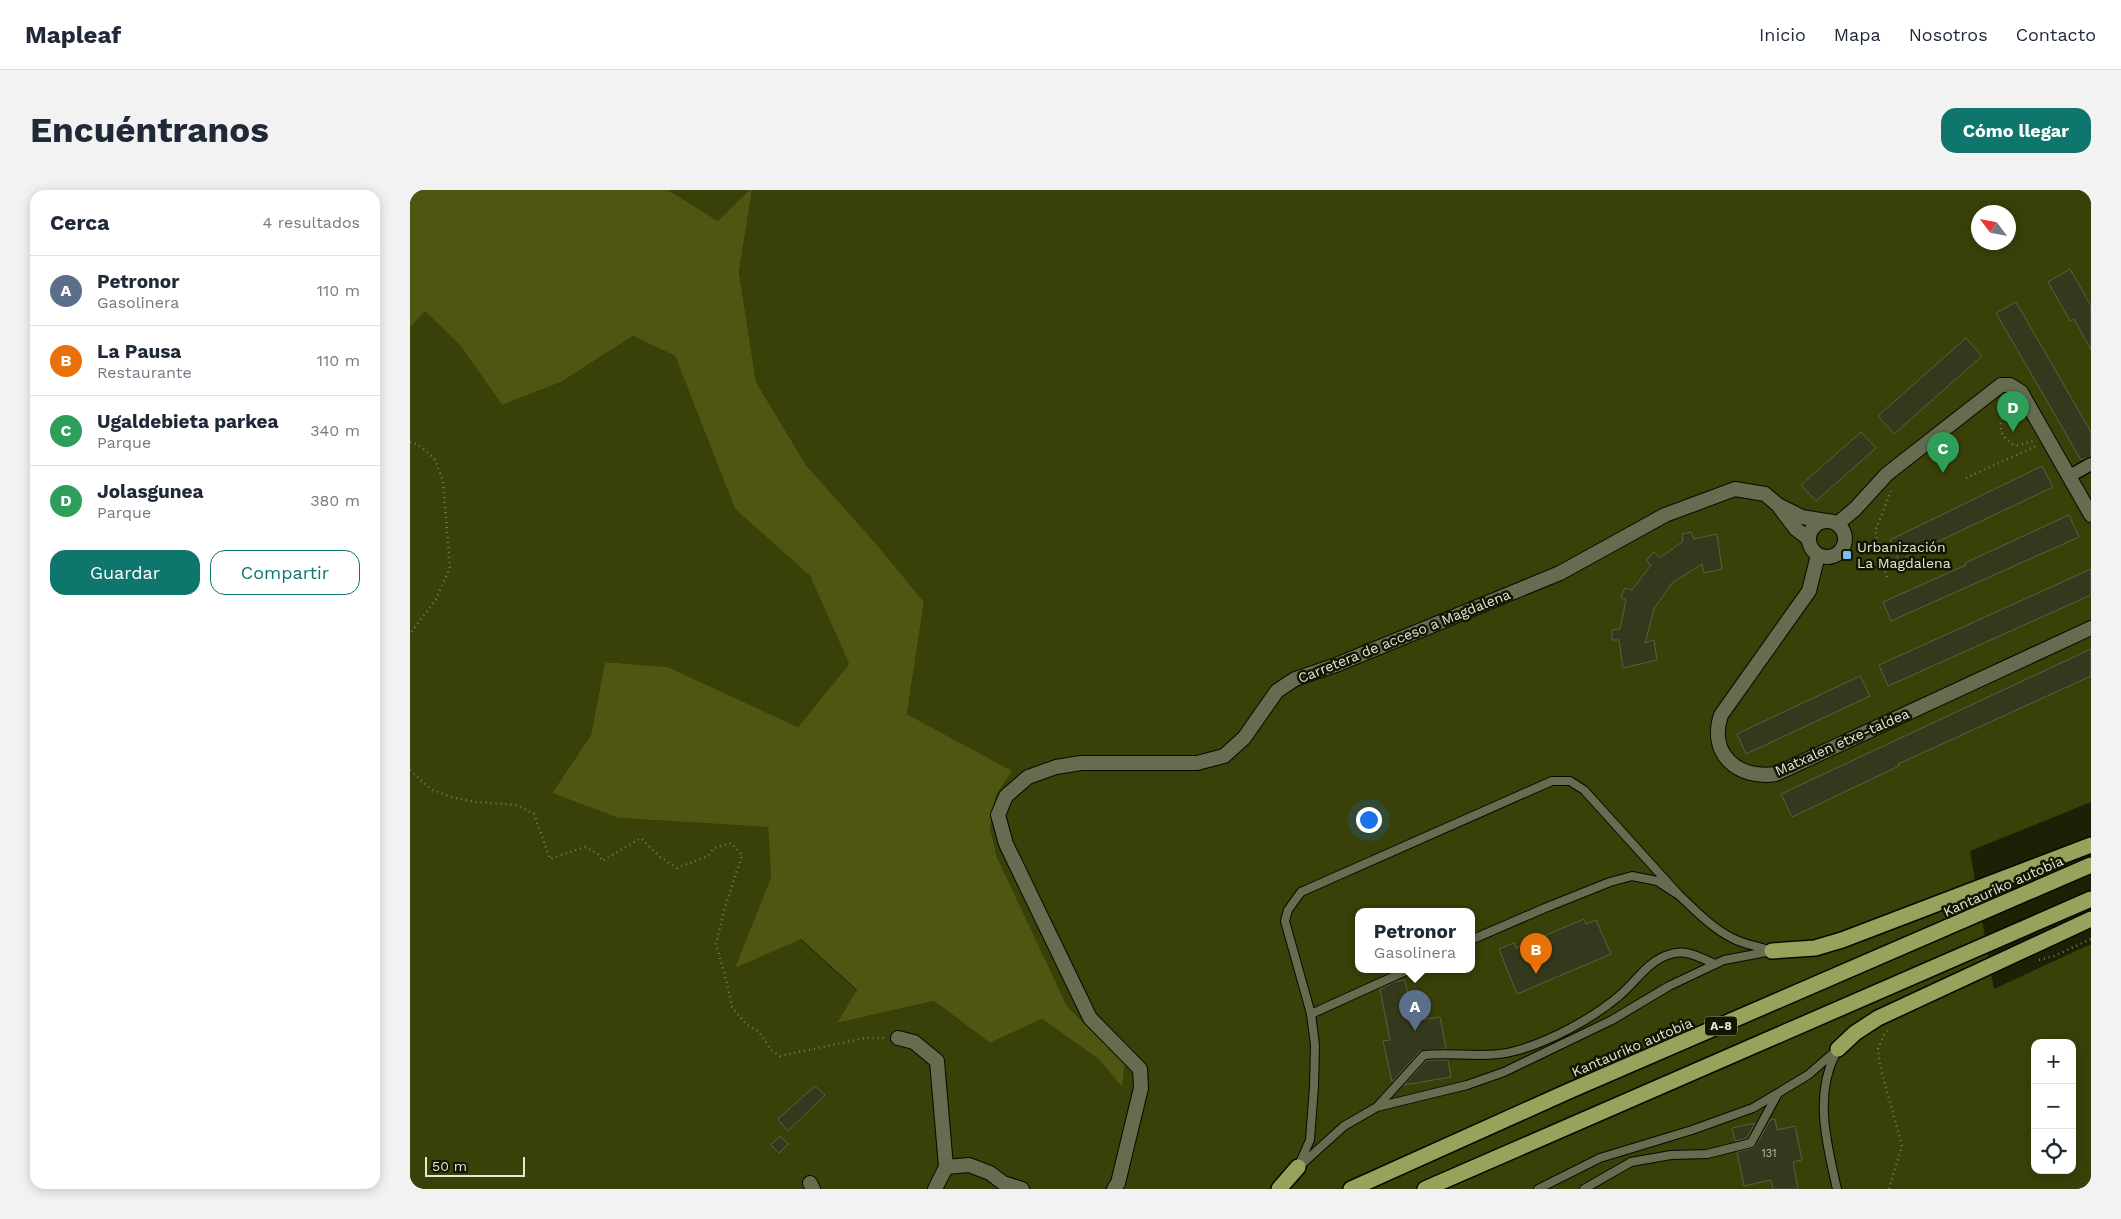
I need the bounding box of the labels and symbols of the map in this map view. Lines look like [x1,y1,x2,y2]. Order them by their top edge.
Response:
north arrow [1971,205,2016,250]
pin: D [1997,391,2029,432]
pin: C [1927,432,1959,473]
place label: Urbanización La Magdalena [1857,539,1951,571]
marker: Urbanización La Magdalena [1841,549,1853,561]
street label: Carretera de acceso a Magdalena [1295,586,1513,686]
street label: Matxalen etxe-taldea [1772,705,1912,779]
your location [1356,807,1382,833]
street label: Kantauriko autobia [1941,852,2065,920]
pin: B [1520,933,1552,974]
pin: A [1399,990,1431,1031]
street label: Kantauriko autobia [1569,1014,1695,1080]
road number: A-8 [1705,1016,1737,1036]
house number: 131 [1762,1147,1777,1160]
scale bar [425,1154,525,1177]

